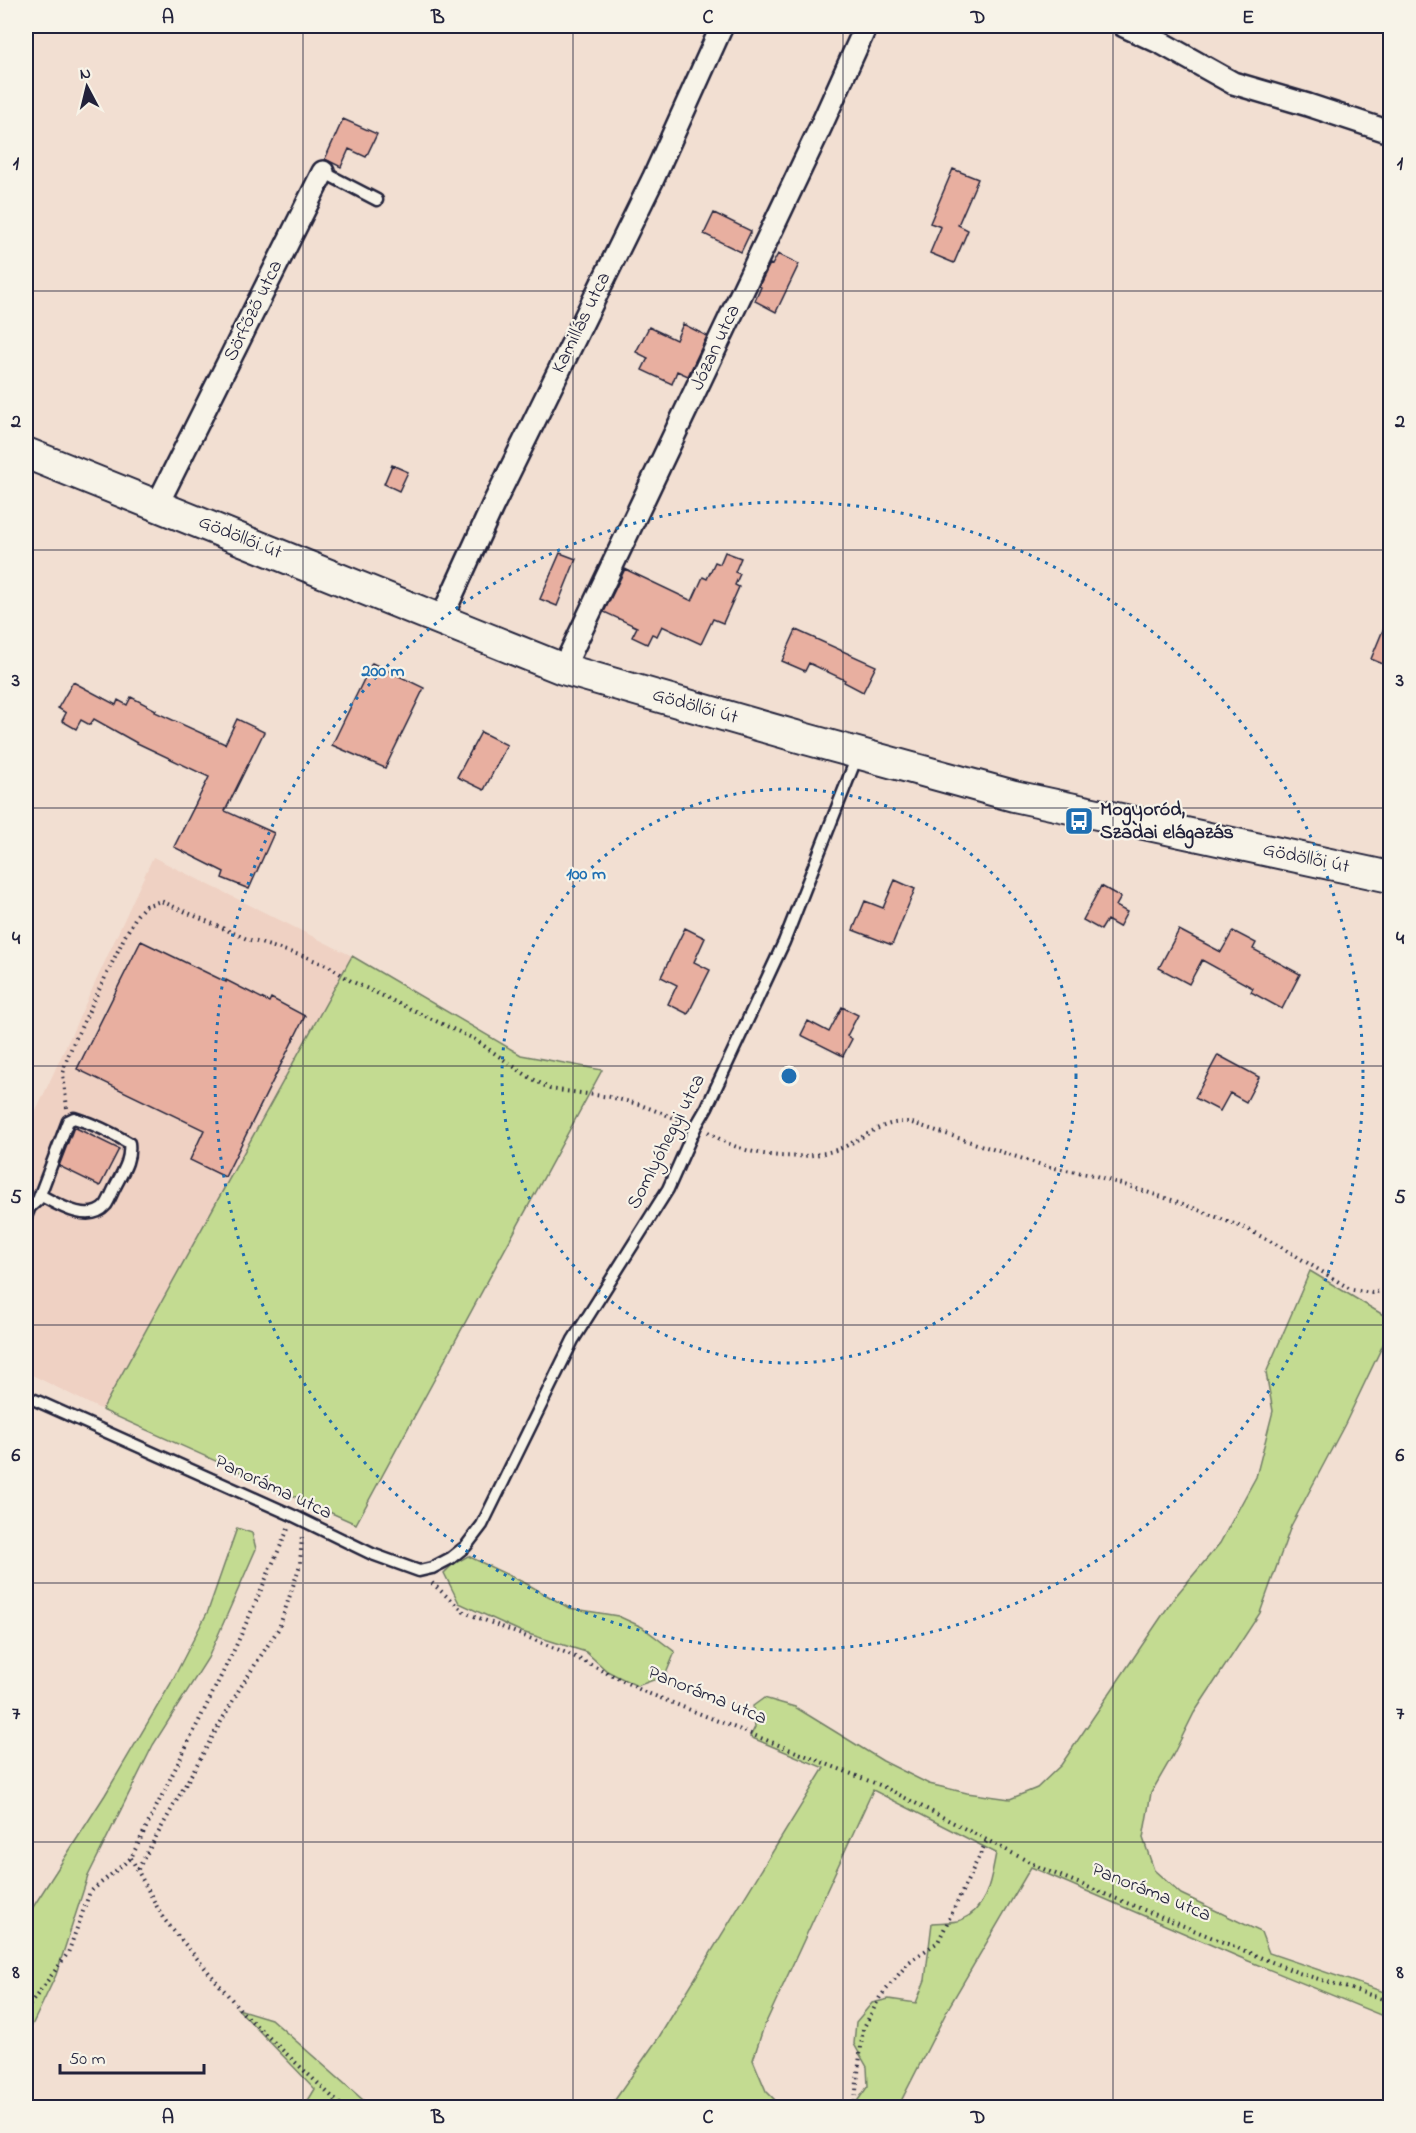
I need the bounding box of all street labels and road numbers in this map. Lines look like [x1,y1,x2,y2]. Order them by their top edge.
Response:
street label: Sörfőző utca [217,255,291,367]
street label: Kamillás utca [545,267,619,379]
street label: Józan utca [683,300,749,396]
street label: Gödöllői út [194,508,286,568]
street label: Gödöllői út [649,681,741,733]
street label: Gödöllői út [1260,836,1352,882]
street label: Somlyóhegyi utca [620,1069,715,1215]
street label: Panoráma utca [209,1448,337,1528]
street label: Panoráma utca [643,1659,771,1733]
street label: Panoráma utca [1087,1856,1215,1930]

